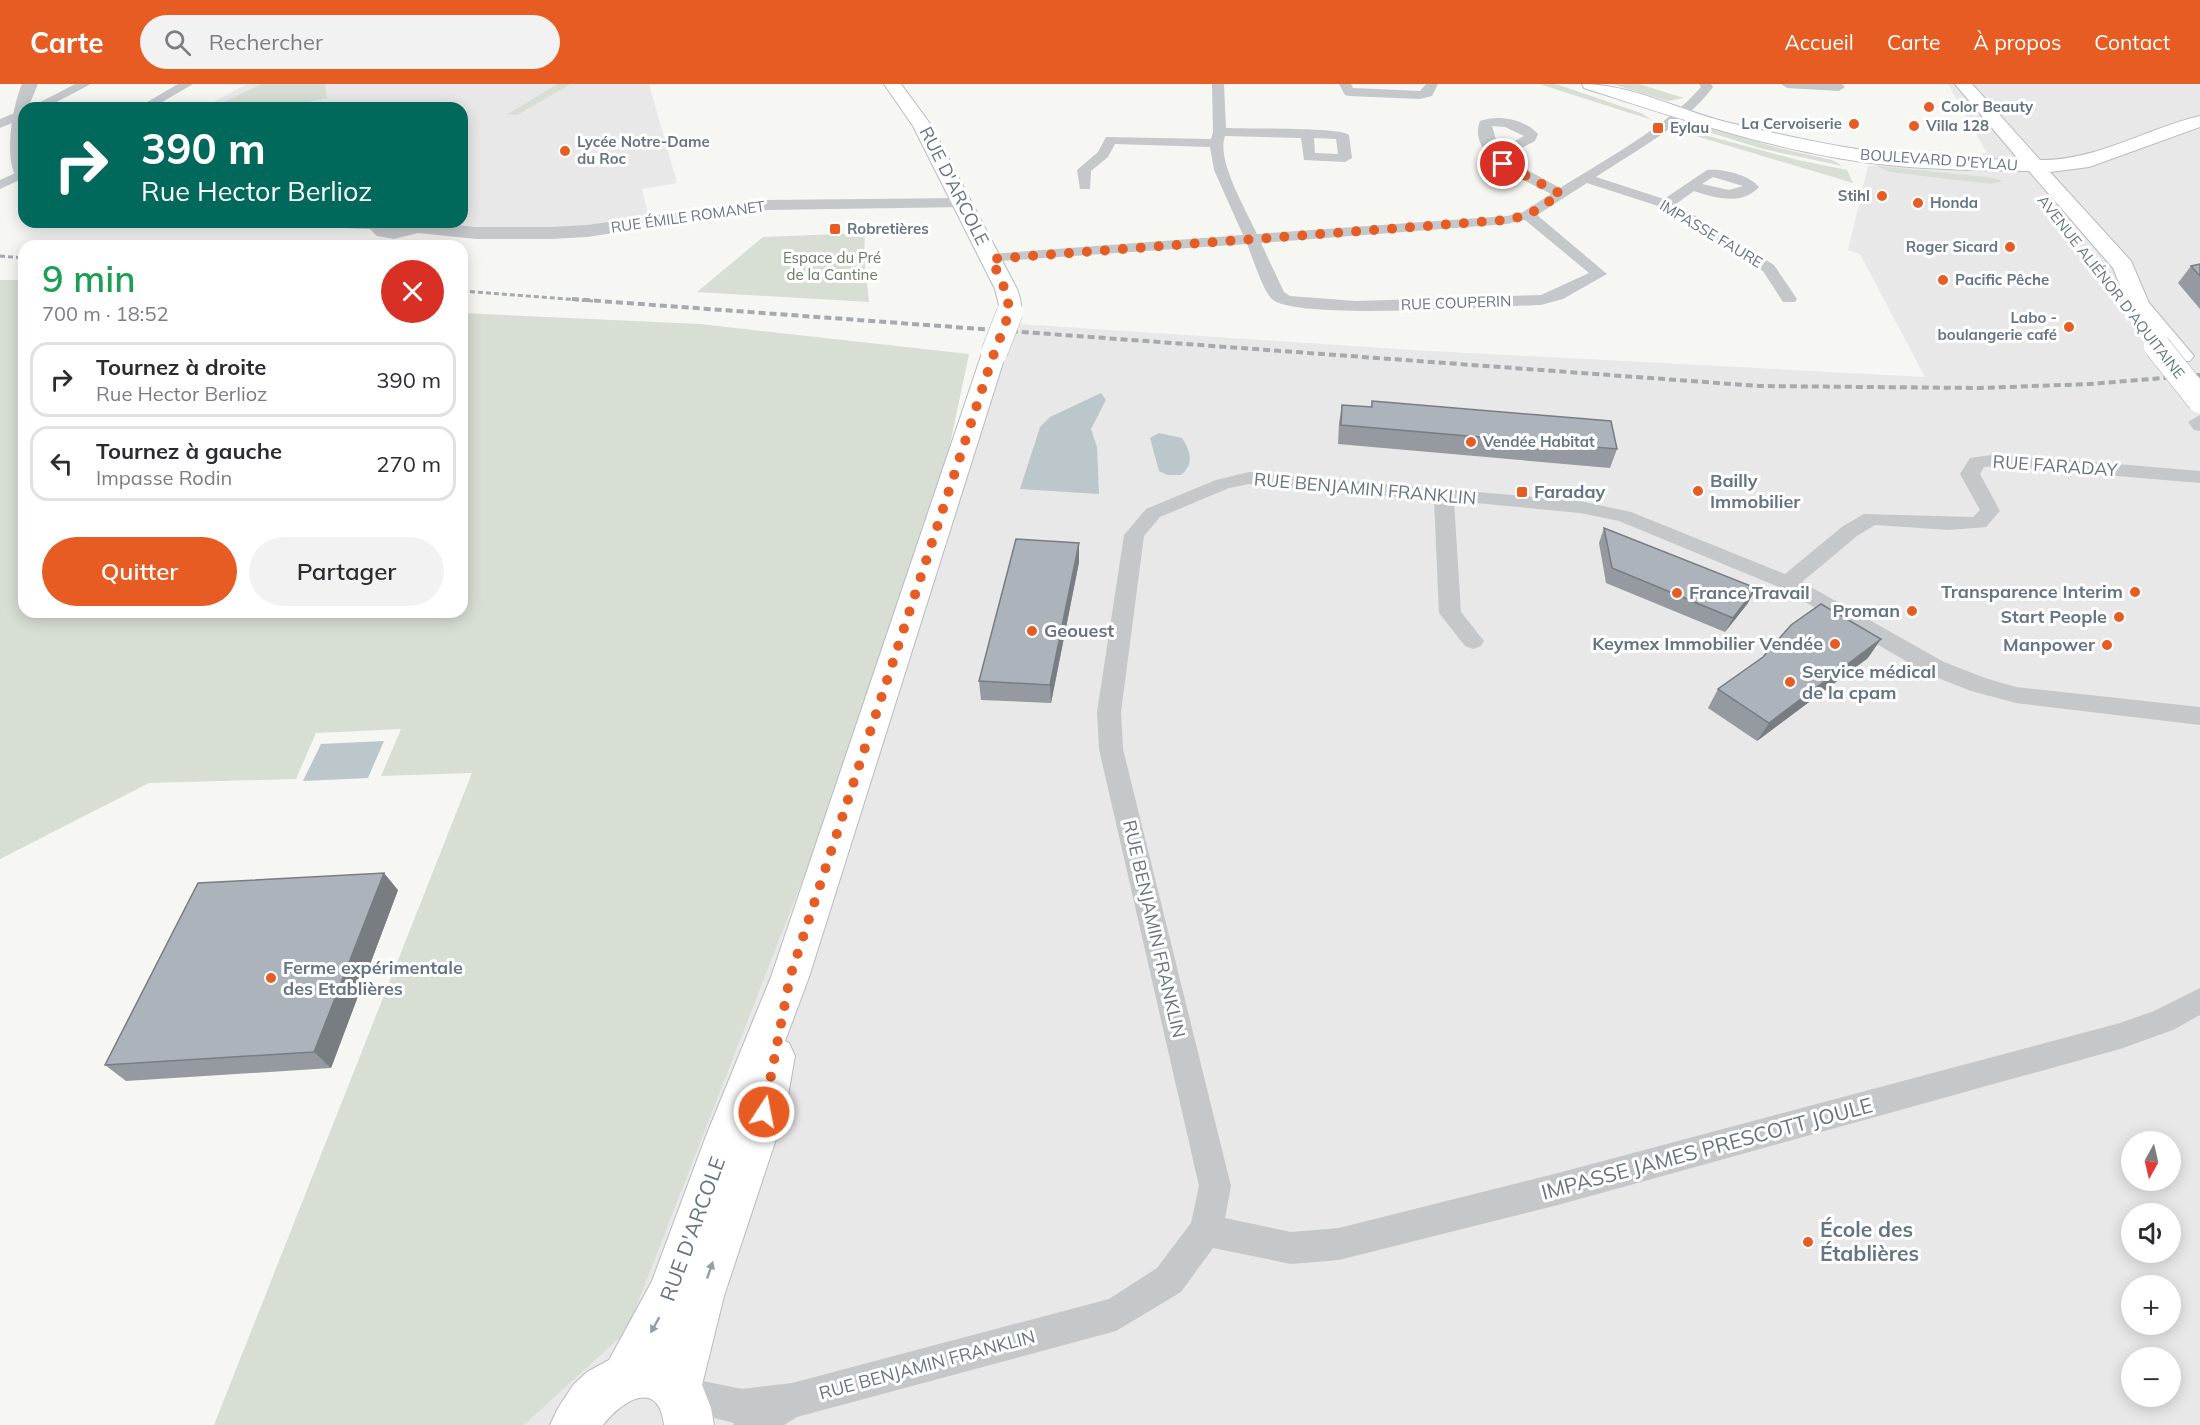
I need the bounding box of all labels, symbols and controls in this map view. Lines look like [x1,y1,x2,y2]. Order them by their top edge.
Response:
search box [140,15,560,69]
text: Carte [30,25,104,60]
icon: search [161,26,194,59]
text: Rechercher [209,28,323,56]
text: Accueil [1784,29,1854,55]
text: Carte [1887,29,1940,55]
text: À propos [1973,29,2061,55]
text: Contact [2094,29,2170,55]
place label: Color Beauty [1941,97,2034,116]
marker: Color Beauty [1922,100,1936,114]
place label: La Cervoiserie [1741,114,1842,133]
place label: Villa 128 [1925,116,1989,135]
marker: La Cervoiserie [1847,117,1861,131]
place label: Eylau [1670,118,1709,137]
marker: Villa 128 [1907,119,1921,133]
marker: Eylau [1651,121,1665,135]
text: 390 m [141,122,266,175]
street label: RUE D'ARCOLE [915,123,994,249]
icon: right [42,126,120,204]
place label: Lycée Notre-Dame du Roc [577,132,710,168]
pin [1477,138,1528,189]
marker: Lycée Notre-Dame du Roc [558,144,572,158]
street label: BOULEVARD D'EYLAU [1859,145,2019,174]
icon: arrive [1486,147,1519,180]
text: Rue Hector Berlioz [141,174,372,208]
place label: Stihl [1838,186,1870,205]
marker: Stihl [1875,189,1889,203]
street label: AVENUE ALIÉNOR D'AQUITAINE [2034,191,2189,383]
place label: Honda [1930,193,1978,212]
street label: IMPASSE FAURE [1656,195,1766,272]
street label: RUE ÉMILE ROMANET [610,196,766,237]
marker: Honda [1911,196,1925,210]
place label: Robretières [847,219,929,238]
marker: Robretières [828,222,842,236]
place label: Roger Sicard [1906,237,1998,256]
marker: Roger Sicard [2003,240,2017,254]
park label: Espace du Pré de la Cantine [783,248,881,284]
text: 9 min [42,256,136,301]
button: close [381,260,444,323]
place label: Pacific Pêche [1955,270,2049,289]
marker: Pacific Pêche [1936,273,1950,287]
street label: RUE COUPERIN [1400,291,1512,314]
text: 700 m · 18:52 [42,301,168,326]
place label: Labo - boulangerie café [1938,308,2057,344]
marker: Labo - boulangerie café [2062,320,2076,334]
text: Tournez à droite [96,353,266,381]
icon: right [45,363,78,396]
text: 390 m [376,366,441,394]
text: Rue Hector Berlioz [96,381,267,406]
place label: Vendée Habitat [1482,432,1595,451]
marker: Vendée Habitat [1464,435,1478,449]
text: Tournez à gauche [96,437,282,465]
icon: left [45,447,78,480]
text: 270 m [376,450,441,478]
street label: RUE FARADAY [1992,450,2119,481]
text: Impasse Rodin [96,465,232,490]
street label: RUE BENJAMIN FRANKLIN [1253,467,1477,510]
place label: Bailly Immobilier [1710,469,1801,513]
place label: Faraday [1534,480,1605,503]
marker: Bailly Immobilier [1691,484,1705,498]
marker: Faraday [1515,485,1529,499]
button: Quitter [42,537,237,606]
button: Partager [249,537,444,606]
place label: Transparence Interim [1941,580,2123,603]
place label: France Travail [1689,581,1810,604]
marker: Transparence Interim [2128,585,2142,599]
marker: France Travail [1670,586,1684,600]
place label: Proman [1832,599,1900,622]
marker: Proman [1905,604,1919,618]
place label: Start People [2000,605,2107,628]
marker: Start People [2112,610,2126,624]
place label: Geouest [1044,619,1114,642]
marker: Geouest [1025,624,1039,638]
place label: Keymex Immobilier Vendée [1592,632,1823,655]
place label: Manpower [2003,633,2096,656]
marker: Keymex Immobilier Vendée [1828,637,1842,651]
marker: Manpower [2100,638,2114,652]
place label: Service médical de la cpam [1802,660,1936,704]
marker: Service médical de la cpam [1783,675,1797,689]
street label: RUE BENJAMIN FRANKLIN [1118,818,1191,1040]
place label: Ferme expérimentale des Etablières [283,956,463,1000]
marker: Ferme expérimentale des Etablières [264,971,278,985]
position arrow [732,1080,796,1144]
street label: IMPASSE JAMES PRESCOTT JOULE [1538,1091,1875,1205]
north arrow [2121,1131,2181,1191]
map controls [2121,1131,2181,1407]
street label: RUE D'ARCOLE [654,1153,730,1304]
button: sound [2121,1203,2181,1263]
place label: École des Établières [1820,1216,1919,1266]
marker: École des Établières [1801,1235,1815,1249]
one-way arrow [706,1261,715,1279]
button: + [2121,1275,2181,1335]
one-way arrow [650,1317,660,1334]
street label: RUE BENJAMIN FRANKLIN [816,1325,1038,1404]
button: − [2121,1347,2181,1407]

